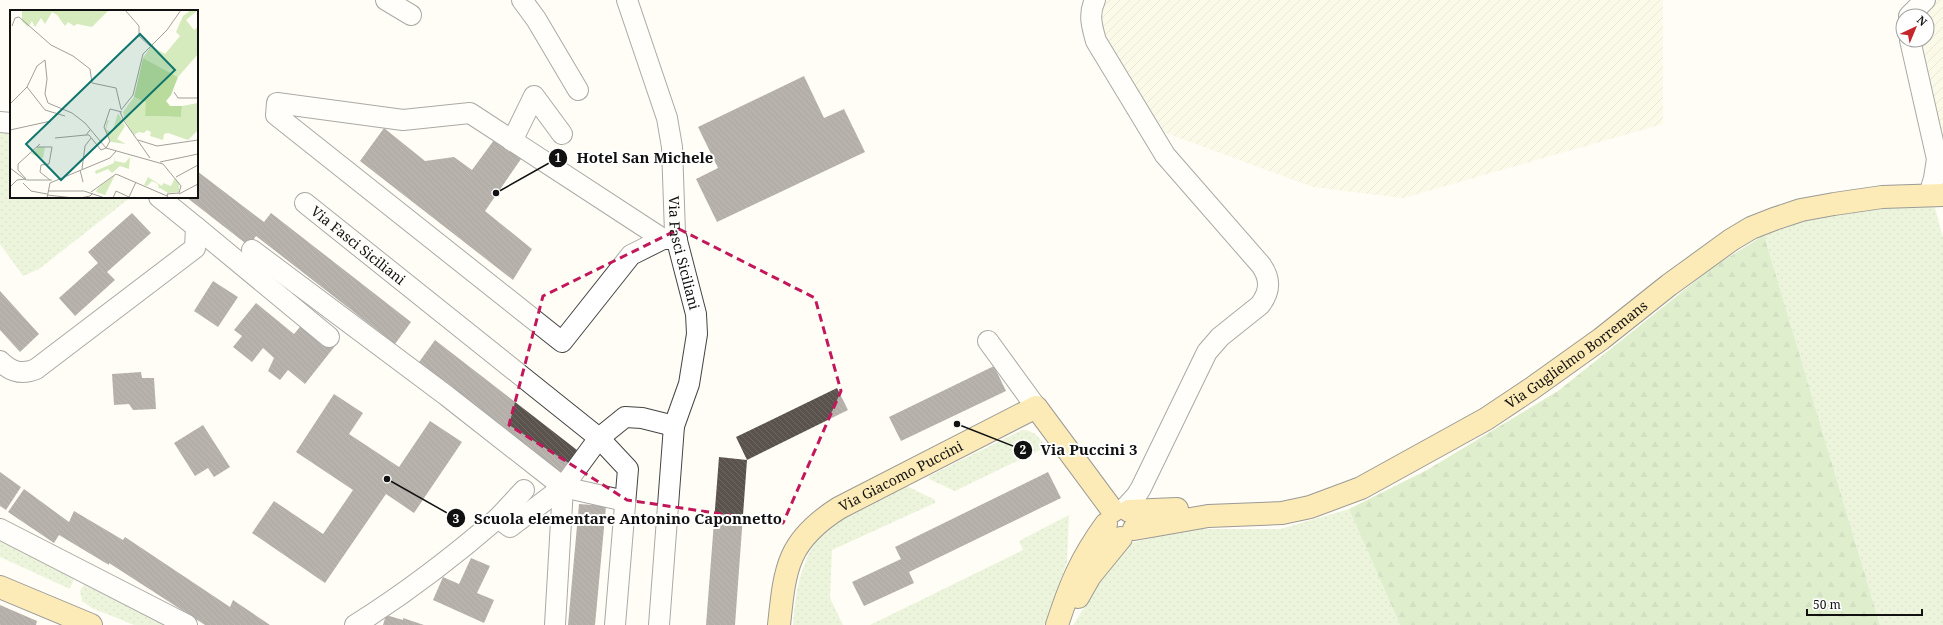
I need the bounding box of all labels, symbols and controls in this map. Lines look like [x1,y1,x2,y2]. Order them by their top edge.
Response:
north arrow [1895,8,1935,48]
inset map [10,10,198,198]
text: N [1914,12,1931,29]
callout: Hotel San Michele [548,144,721,171]
text: Hotel San Michele [577,147,713,167]
text: 1 [555,149,562,166]
street label: Via Fasci Siciliani [665,196,705,312]
street label: Via Fasci Siciliani [307,201,410,289]
street label: Via Guglielmo Borremans [1501,296,1651,413]
street label: Via Giacomo Puccini [835,436,966,516]
callout: Via Puccini 3 [1013,436,1146,463]
text: Via Puccini 3 [1041,439,1137,459]
text: 2 [1020,441,1027,458]
callout: Scuola elementare Antonino Caponnetto [446,505,791,532]
text: Scuola elementare Antonino Caponnetto [474,508,782,528]
text: 3 [453,510,460,527]
scale bar [1807,591,1922,617]
text: 50 m [1813,596,1841,613]

